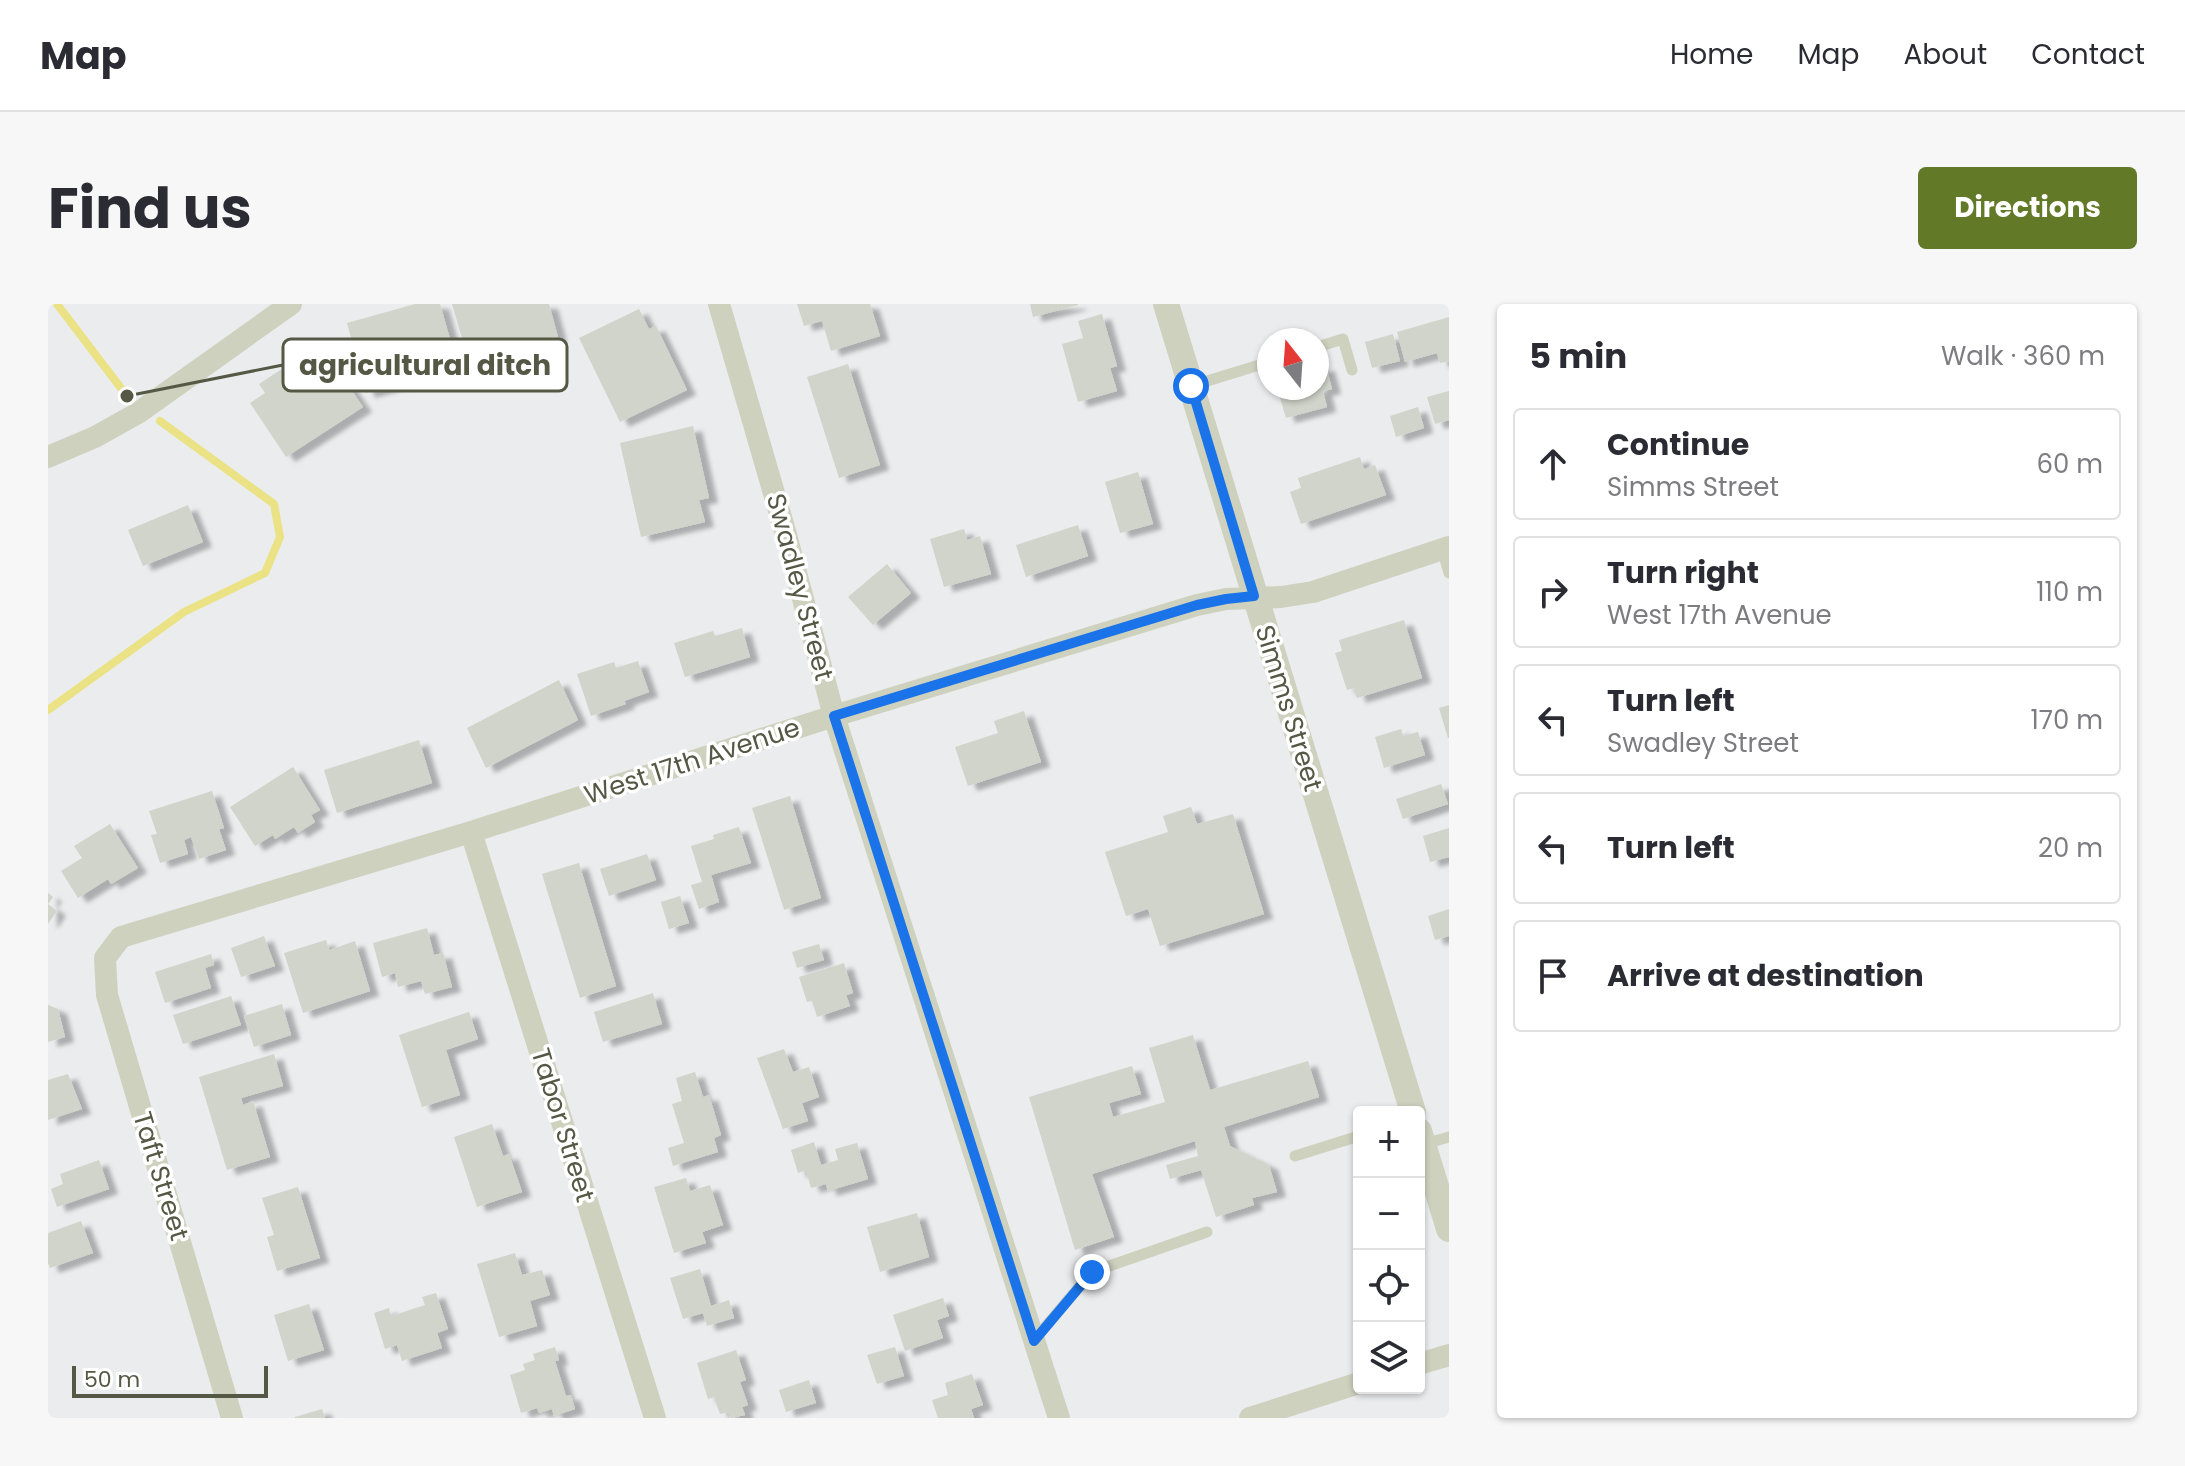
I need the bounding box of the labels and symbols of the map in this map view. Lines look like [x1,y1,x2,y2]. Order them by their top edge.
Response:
north arrow [1257,328,1329,400]
callout: agricultural ditch [283,339,567,391]
text: agricultural ditch [299,346,551,385]
route start [1173,368,1209,404]
street label: Swadley Street [758,490,842,684]
street label: Simms Street [1247,621,1331,795]
street label: West 17th Avenue [580,709,804,813]
street label: Tabor Street [523,1044,603,1206]
street label: Taft Street [124,1107,198,1245]
route end [1074,1254,1110,1290]
scale bar [72,1362,268,1398]

